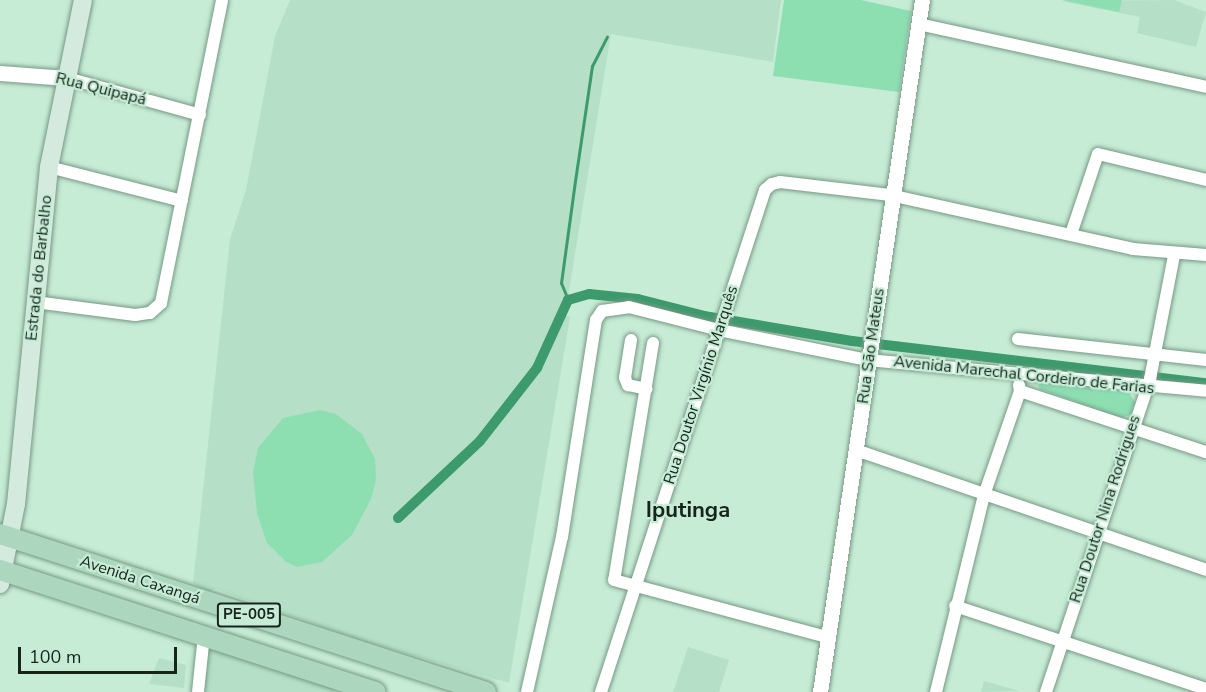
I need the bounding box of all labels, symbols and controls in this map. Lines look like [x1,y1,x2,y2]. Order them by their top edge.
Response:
street label: Rua Quipapá [54,68,148,110]
street label: Estrada do Barbalho [22,194,56,342]
street label: Rua Doutor Virgínio Marquês [660,283,742,487]
street label: Rua São Mateus [853,287,889,405]
street label: Avenida Marechal Cordeiro de Farias [893,352,1155,398]
street label: Rua Doutor Nina Rodrigues [1066,413,1144,605]
district label: Iputinga [646,498,730,524]
street label: Avenida Caxangá [77,552,203,608]
road number: PE-005 [216,603,282,627]
scale bar [21,635,180,673]
text: 100 m [29,645,81,669]

